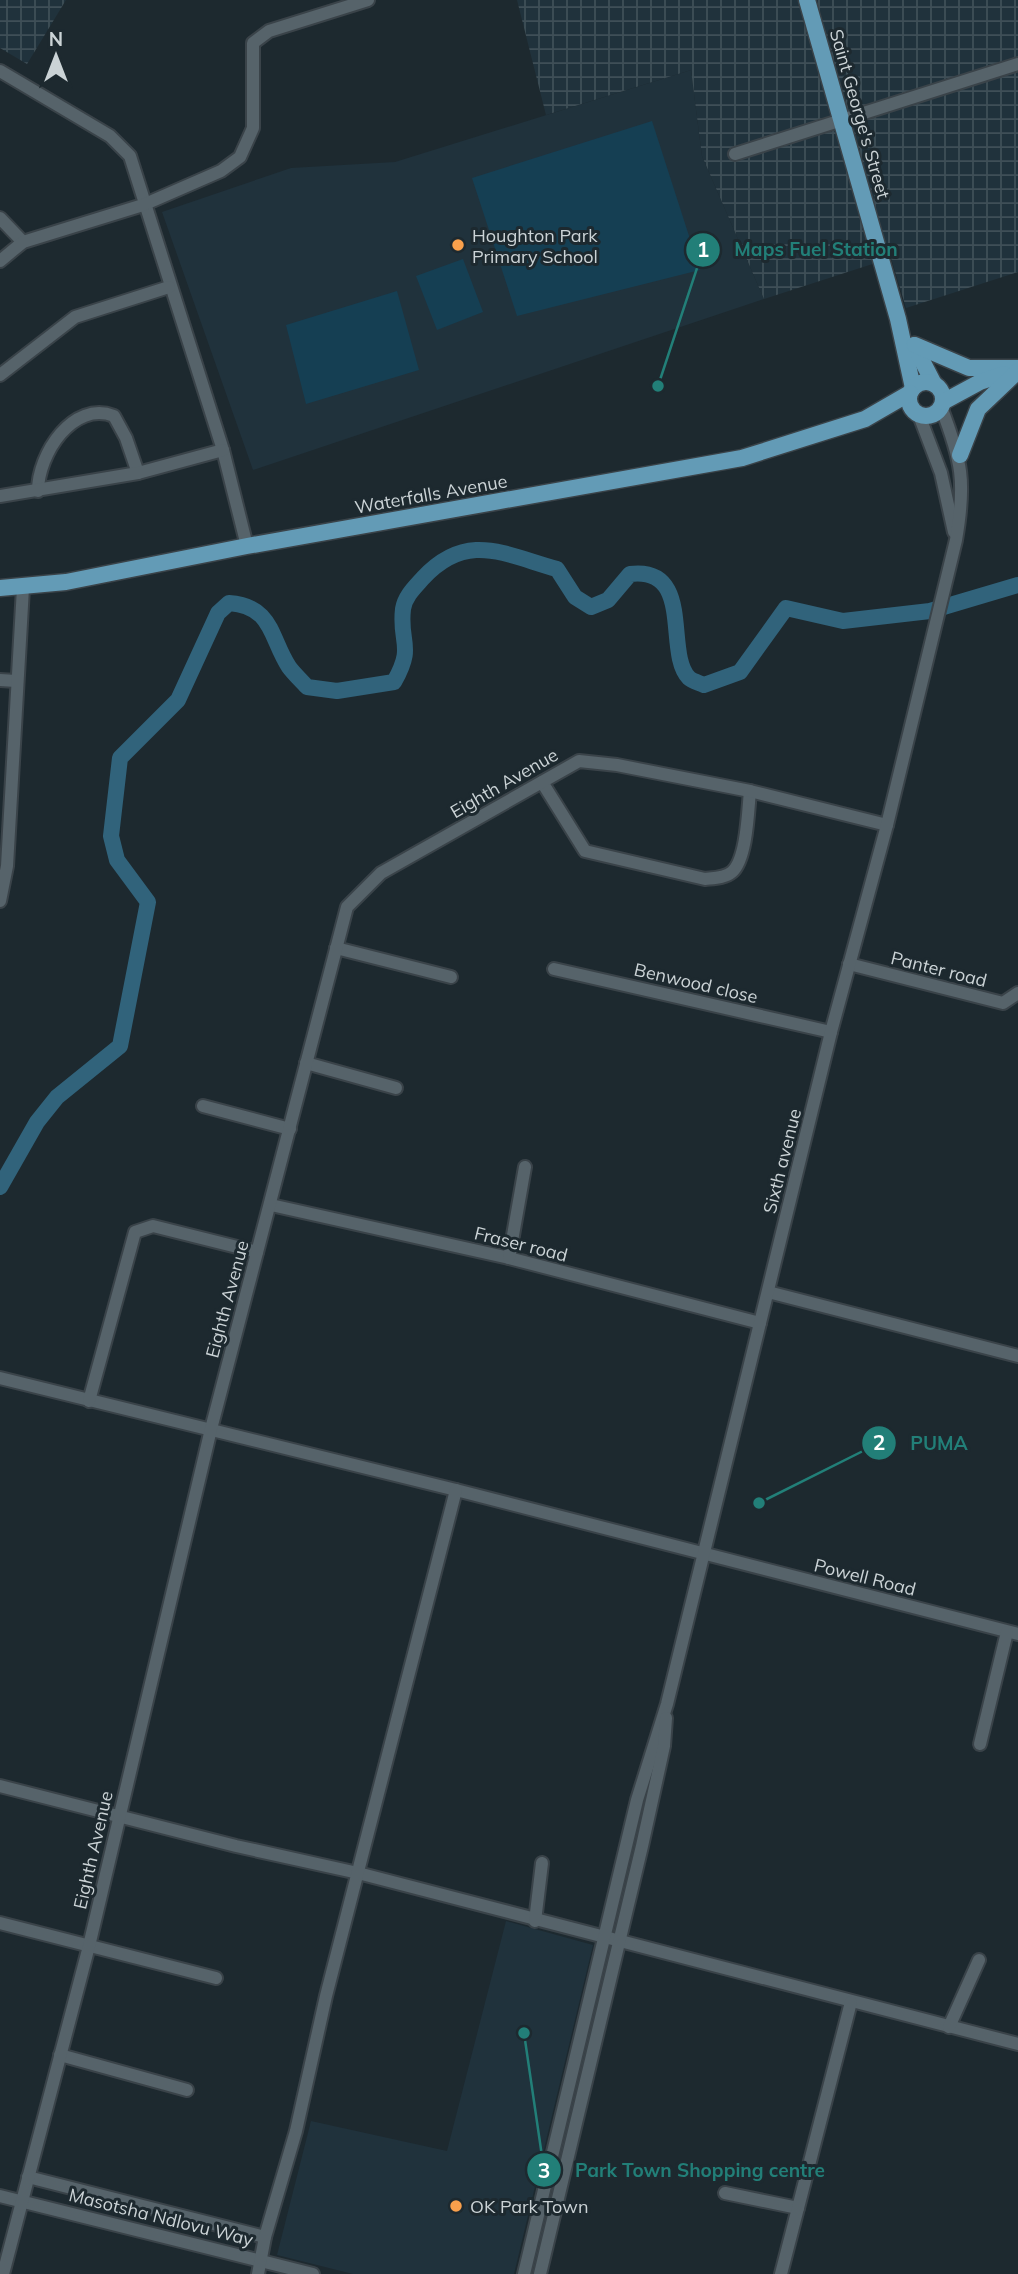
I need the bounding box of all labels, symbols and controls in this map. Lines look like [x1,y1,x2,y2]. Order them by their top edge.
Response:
north arrow [21,21,91,91]
street label: Saint George's Street [825,26,895,202]
text: N [49,27,63,51]
place label: Houghton Park Primary School [472,224,598,268]
callout: Maps Fuel Station [685,230,911,270]
text: 1 [697,236,709,262]
marker: Houghton Park Primary School [450,237,466,253]
text: Maps Fuel Station [734,237,898,261]
street label: Waterfalls Avenue [353,469,509,519]
street label: Eighth Avenue [446,743,562,823]
street label: Panter road [889,946,989,992]
street label: Benwood close [632,958,760,1008]
street label: Sixth avenue [758,1106,806,1216]
street label: Fraser road [472,1221,570,1267]
street label: Eighth Avenue [200,1238,254,1360]
callout: PUMA [862,1423,982,1463]
text: 2 [873,1429,885,1455]
text: PUMA [910,1431,968,1455]
street label: Powell Road [812,1553,918,1601]
street label: Eighth Avenue [68,1789,118,1911]
callout: Park Town Shopping centre [526,2150,839,2190]
text: 3 [538,2157,550,2183]
text: Park Town Shopping centre [575,2158,825,2182]
street label: Masotsha Ndlovu Way [66,2183,256,2251]
place label: OK Park Town [470,2195,588,2218]
marker: OK Park Town [448,2198,464,2214]

